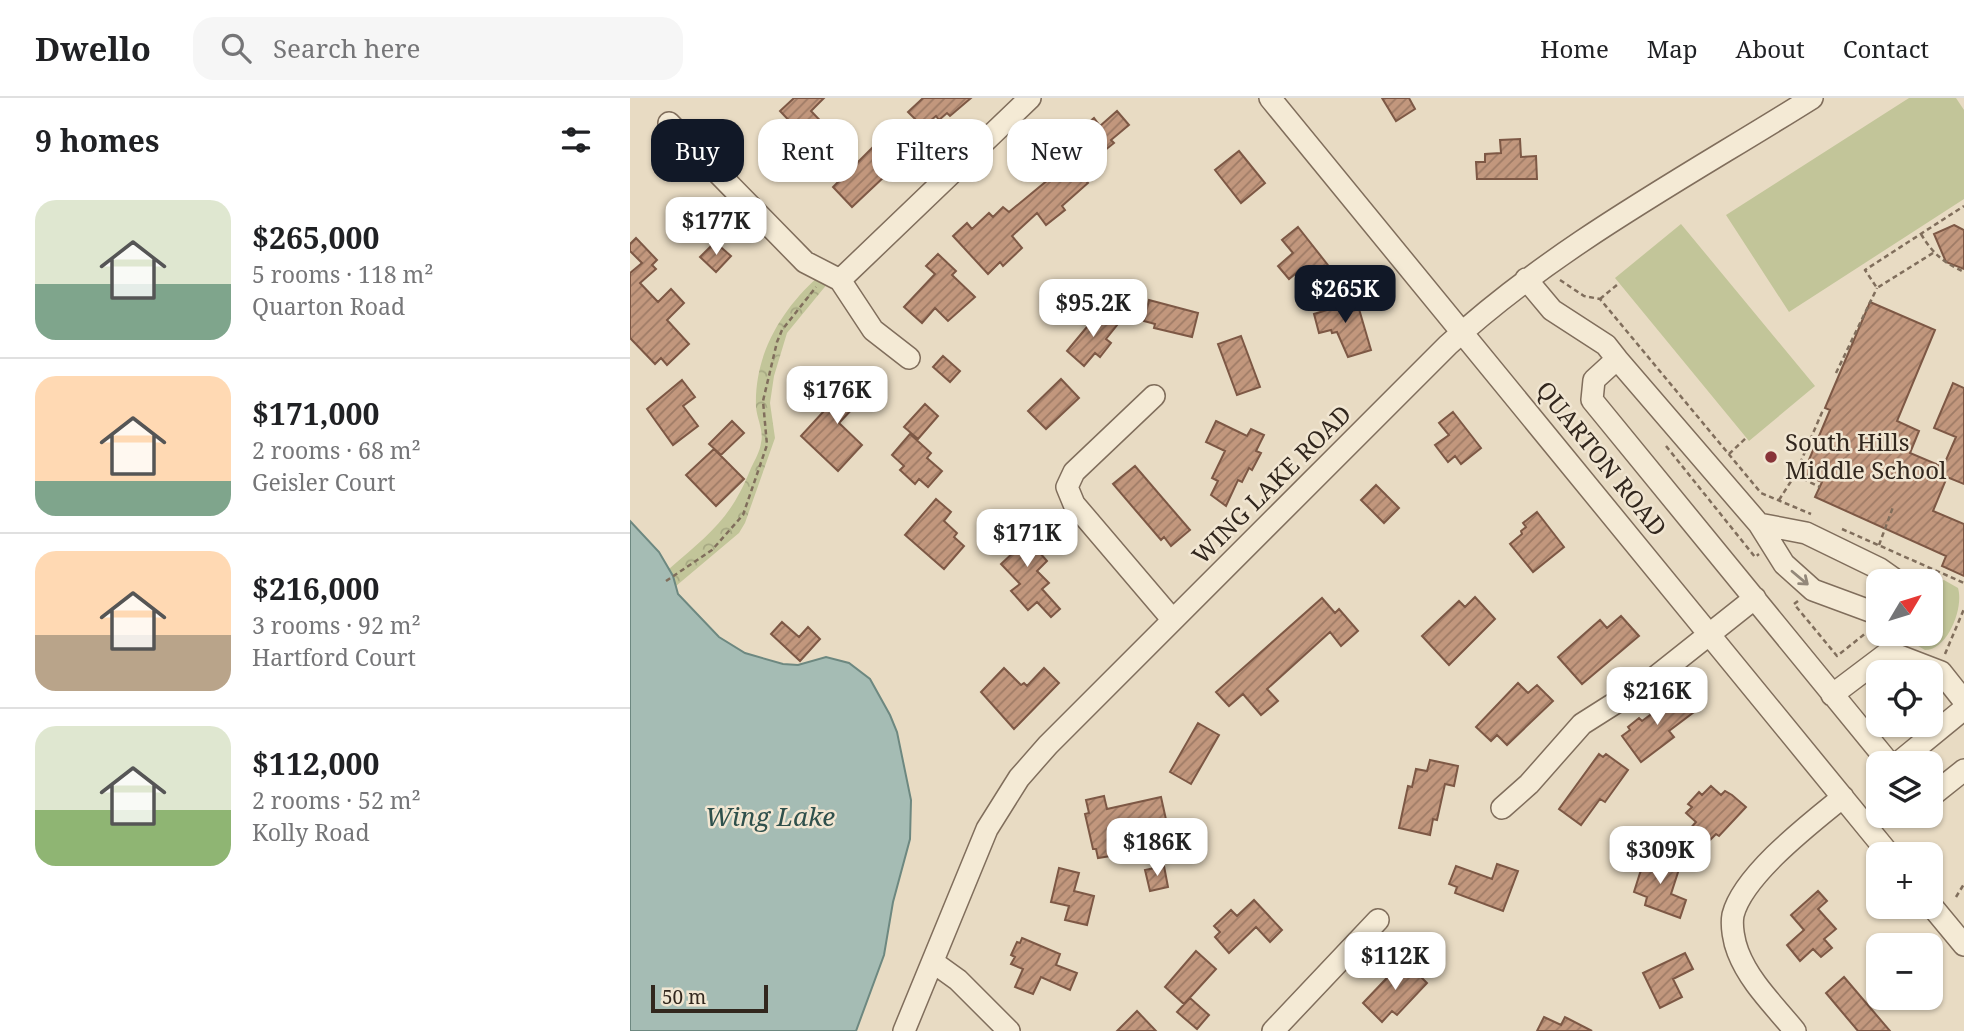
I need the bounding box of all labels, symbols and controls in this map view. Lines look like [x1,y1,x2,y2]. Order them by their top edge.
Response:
search box [193,17,683,80]
text: Dwello [35,26,151,71]
icon: search [217,29,255,67]
text: Search here [273,30,421,66]
text: Home [1540,32,1609,65]
text: Map [1647,32,1698,65]
text: About [1736,32,1805,65]
text: Contact [1843,32,1929,65]
chip: Buy [651,119,744,182]
chip: Rent [758,119,858,182]
chip: Filters [872,119,993,182]
chip: New [1007,119,1107,182]
text: 9 homes [35,120,159,161]
icon: filters [557,121,595,159]
pin: $177K [667,198,765,257]
text: $177K [682,204,750,236]
text: $265,000 [252,217,379,258]
icon: home [91,228,175,312]
text: 5 rooms · 118 m² [252,258,434,290]
pin: $265K [1296,266,1394,325]
text: $265K [1311,272,1379,304]
pin: $95.2K [1036,280,1150,339]
text: $95.2K [1055,286,1131,318]
text: Quarton Road [252,290,405,322]
pin: $176K [788,366,886,426]
text: $176K [803,373,871,405]
street label: QUARTON ROAD [1529,374,1675,542]
text: $171,000 [252,393,379,434]
street label: WING LAKE ROAD [1184,397,1358,571]
icon: home [91,404,175,488]
place label: South Hills Middle School [1785,425,1947,486]
text: 2 rooms · 68 m² [252,434,421,466]
marker: South Hills Middle School [1763,449,1779,465]
text: Geisler Court [252,466,396,498]
pin: $171K [978,510,1076,569]
text: $171K [993,516,1061,548]
text: $216,000 [252,568,379,609]
north arrow [1866,569,1942,646]
map controls [1866,569,1943,1010]
one-way arrow [1790,570,1808,586]
icon: home [91,579,175,663]
text: 3 rooms · 92 m² [252,609,421,641]
text: Hartford Court [252,641,416,673]
button: locate [1866,660,1943,737]
pin: $216K [1608,668,1706,727]
text: $216K [1623,674,1691,706]
text: $112,000 [252,743,379,784]
button: layers [1866,751,1943,828]
icon: home [91,754,175,838]
text: 2 rooms · 52 m² [252,784,421,816]
water label: Wing Lake [705,798,835,834]
text: Kolly Road [252,816,370,848]
pin: $186K [1108,818,1206,878]
text: $186K [1123,825,1191,857]
pin: $309K [1611,826,1709,886]
text: $309K [1626,833,1694,865]
button: + [1866,842,1943,919]
pin: $112K [1346,932,1444,992]
button: − [1866,933,1943,1010]
text: $112K [1361,939,1429,971]
scale bar [651,982,768,1014]
text: 50 m [662,984,706,1010]

